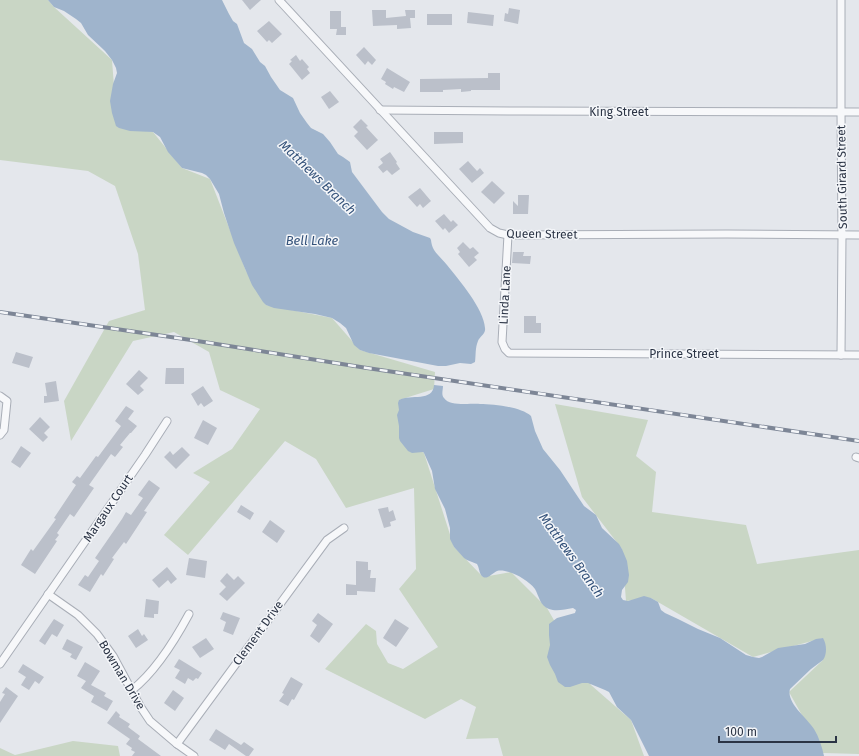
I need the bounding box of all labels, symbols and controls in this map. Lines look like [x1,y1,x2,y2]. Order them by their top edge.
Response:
street label: King Street [589,105,649,119]
street label: South Girard Street [834,124,850,229]
water label: Matthews Branch [276,137,359,218]
street label: Queen Street [506,226,578,242]
water label: Bell Lake [286,233,339,248]
street label: Linda Lane [496,265,514,325]
street label: Prince Street [649,347,719,361]
street label: Margaux Court [80,471,136,544]
water label: Matthews Branch [536,510,607,600]
street label: Clement Drive [230,598,286,668]
street label: Bowman Drive [96,638,148,712]
scale bar [719,718,836,744]
text: 100 m [725,725,757,739]

